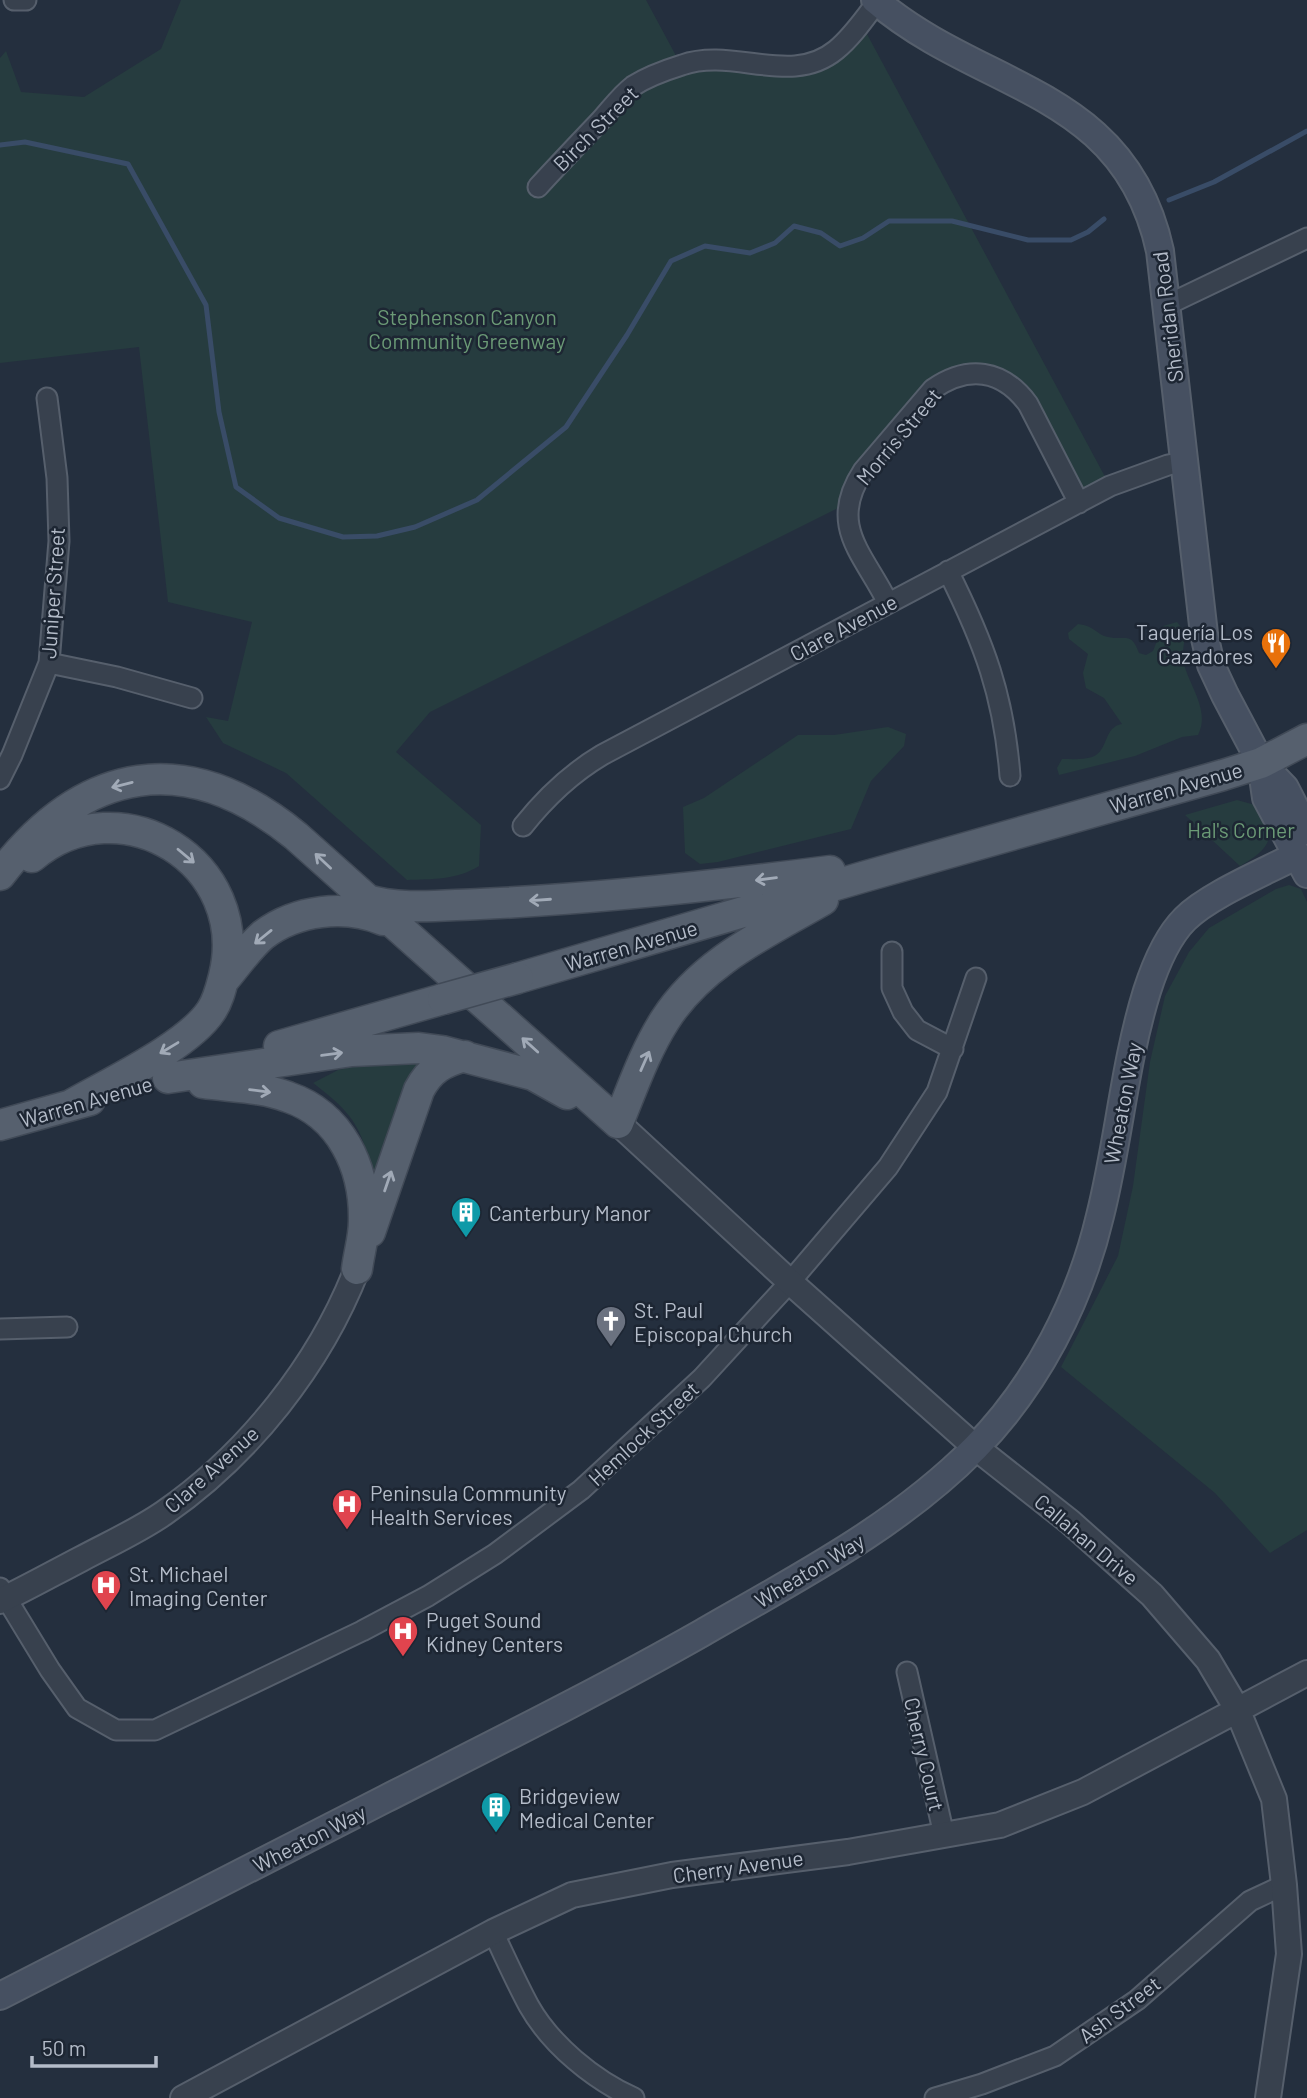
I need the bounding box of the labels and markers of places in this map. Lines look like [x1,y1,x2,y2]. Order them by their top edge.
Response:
place label: Taquería Los Cazadores [1136,619,1253,668]
restaurant icon: Taquería Los Cazadores [1259,626,1293,670]
building icon: Canterbury Manor [449,1195,483,1239]
place label: Canterbury Manor [489,1200,651,1225]
place label: St. Paul Episcopal Church [634,1297,793,1346]
church icon: St. Paul Episcopal Church [594,1304,628,1348]
place label: Peninsula Community Health Services [370,1480,567,1529]
hospital icon: Peninsula Community Health Services [330,1487,364,1531]
place label: St. Michael Imaging Center [129,1561,268,1610]
hospital icon: St. Michael Imaging Center [89,1568,123,1612]
place label: Puget Sound Kidney Centers [426,1607,563,1656]
hospital icon: Puget Sound Kidney Centers [386,1614,420,1658]
place label: Bridgeview Medical Center [519,1783,654,1832]
building icon: Bridgeview Medical Center [479,1790,513,1834]

